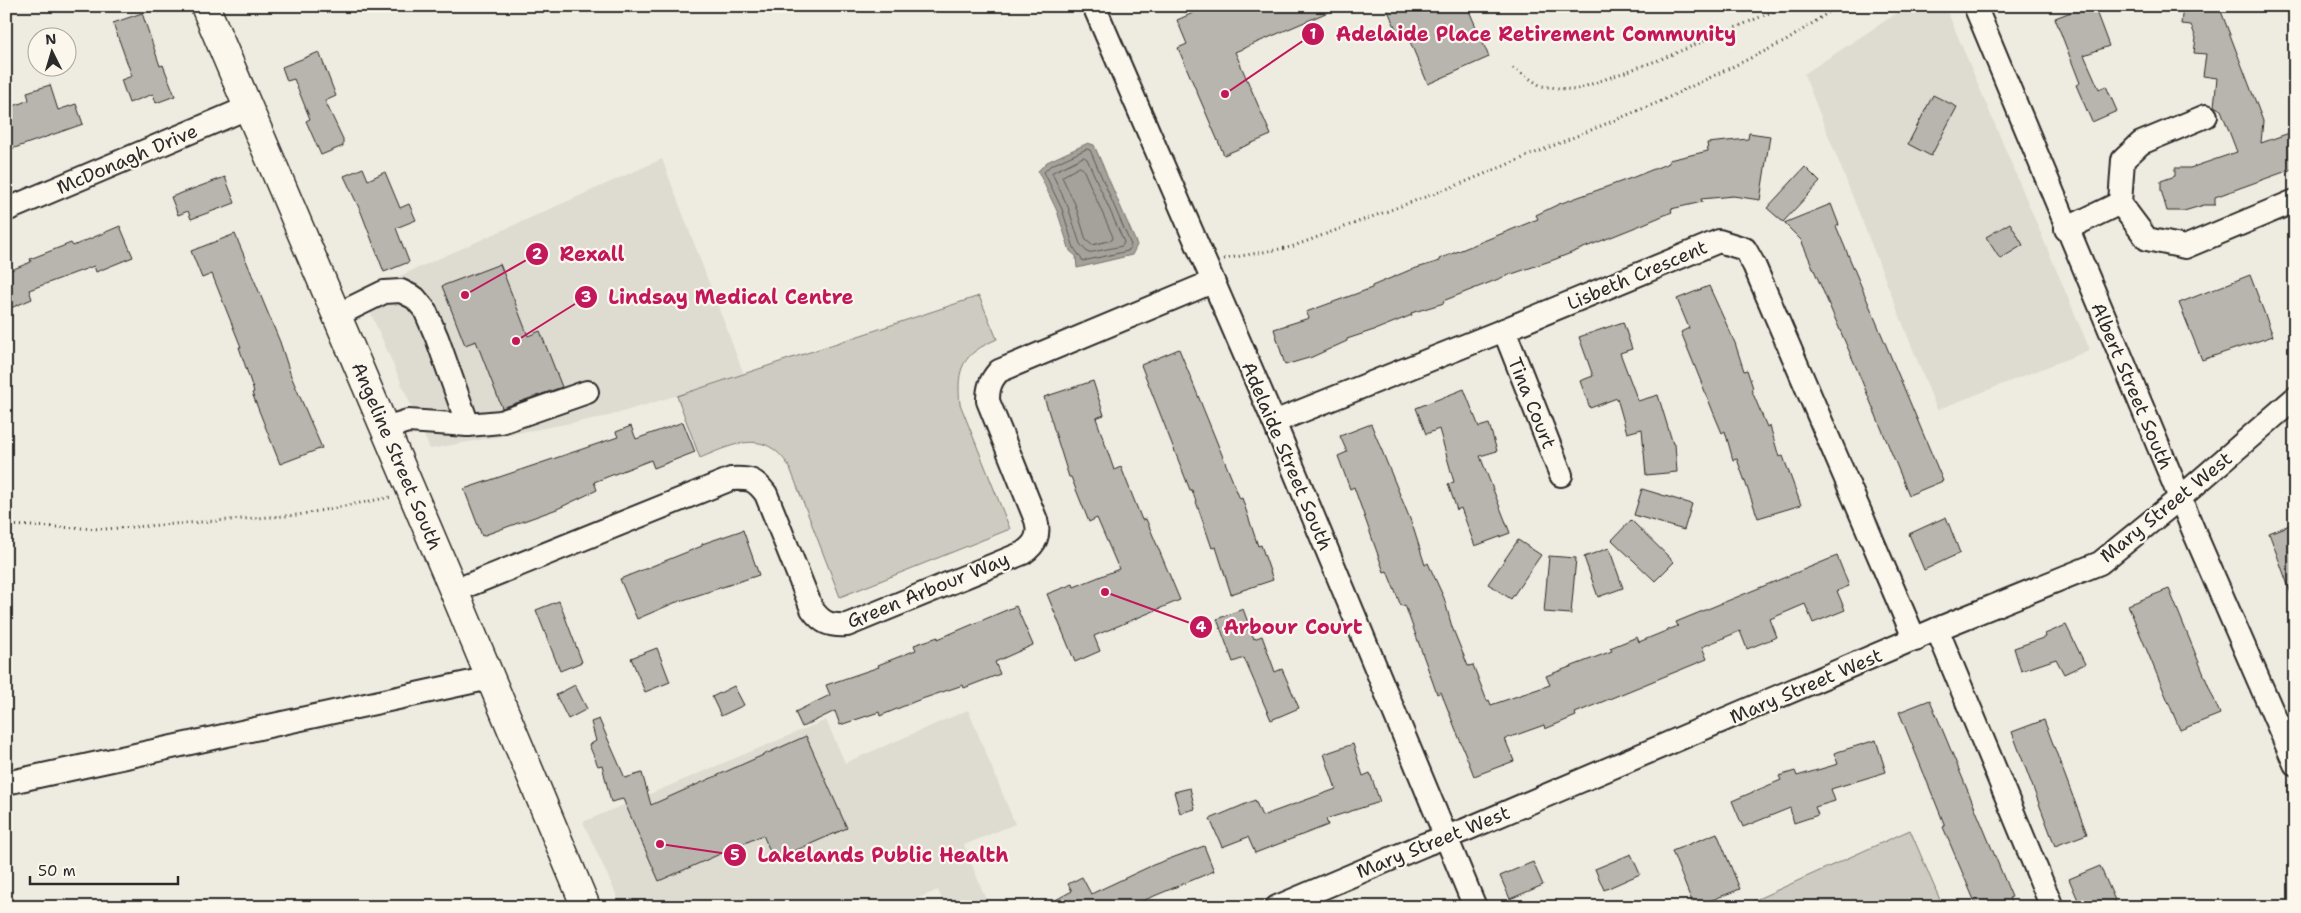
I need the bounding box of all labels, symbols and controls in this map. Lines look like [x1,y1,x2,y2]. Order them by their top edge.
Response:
callout: Adelaide Place Retirement Community [1301,17,1746,52]
text: Adelaide Place Retirement Community [1336,21,1736,47]
text: 1 [1310,24,1317,44]
north arrow [28,28,78,78]
text: N [45,30,57,48]
street label: McDonagh Drive [53,118,201,200]
street label: Lisbeth Crescent [1563,234,1711,316]
callout: Rexall [524,236,634,271]
text: Rexall [560,241,625,267]
text: 2 [532,244,543,264]
callout: Lindsay Medical Centre [573,279,863,314]
text: Lindsay Medical Centre [608,284,854,310]
text: 3 [581,287,591,307]
street label: Albert Street South [2085,299,2179,473]
street label: Tina Court [1502,354,1562,452]
street label: Angeline Street South [346,358,448,554]
street label: Adelaide Street South [1236,358,1338,554]
street label: Mary Street West [2095,446,2237,568]
street label: Green Arbour Way [843,546,1013,634]
callout: Arbour Court [1189,610,1373,645]
text: Arbour Court [1223,614,1363,640]
text: 4 [1196,617,1207,637]
street label: Mary Street West [1726,643,1886,729]
street label: Mary Street West [1353,800,1513,884]
callout: Lakelands Public Health [722,837,1018,872]
text: Lakelands Public Health [757,842,1009,868]
text: 5 [730,845,740,865]
scale bar [30,853,178,885]
text: 50 m [38,861,76,881]

